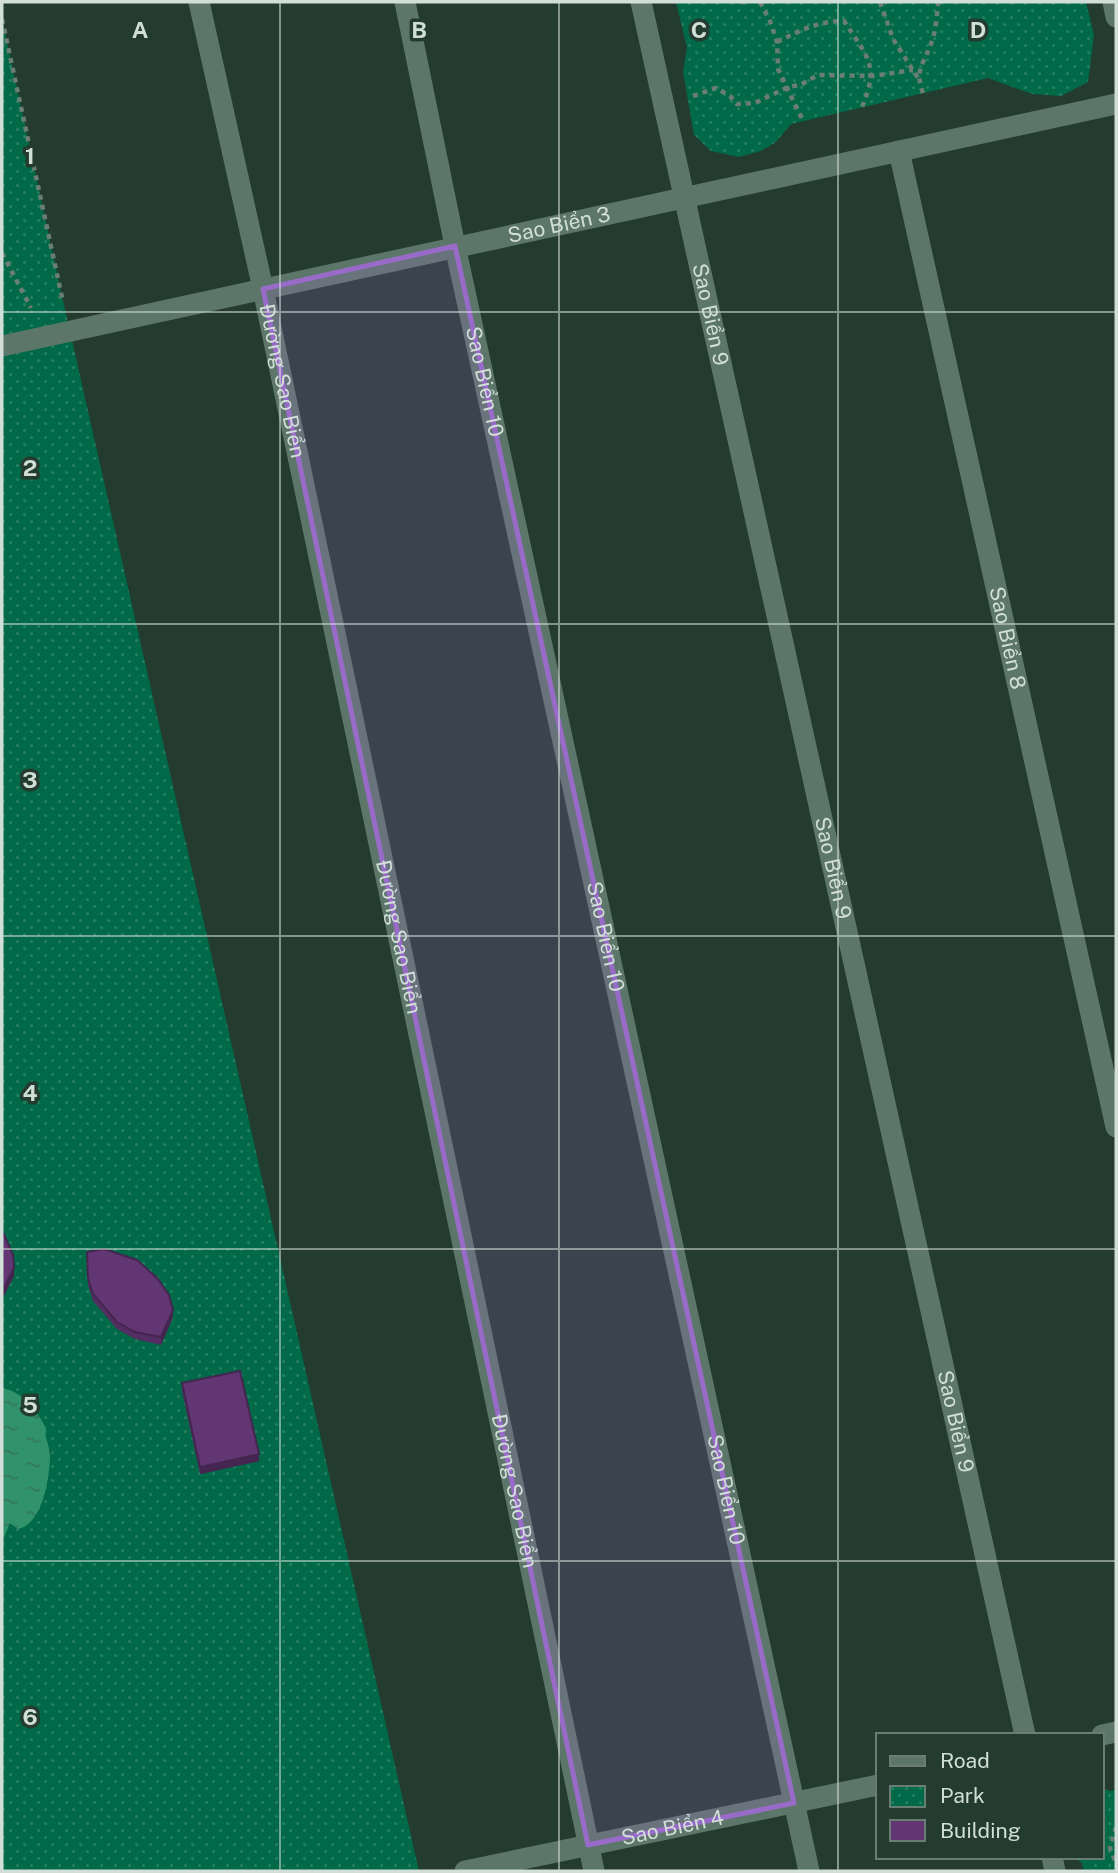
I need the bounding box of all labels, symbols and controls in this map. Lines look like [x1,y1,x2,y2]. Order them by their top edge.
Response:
text: A [132,16,149,43]
text: B [411,16,427,43]
text: C [691,16,707,43]
text: D [970,16,986,43]
text: 1 [25,142,35,169]
street label: Sao Biển 3 [505,201,612,248]
street label: Sao Biển 9 [687,261,734,368]
street label: Đường Sao Biển [254,302,311,460]
street label: Sao Biển 10 [461,324,509,439]
text: 2 [23,454,37,481]
street label: Sao Biển 8 [984,584,1031,692]
text: 3 [22,766,38,793]
street label: Sao Biển 9 [810,814,857,921]
street label: Đường Sao Biển [371,857,427,1016]
street label: Sao Biển 10 [582,879,630,994]
text: 4 [22,1079,38,1106]
street label: Sao Biển 9 [933,1368,979,1475]
text: 5 [22,1391,38,1418]
street label: Đường Sao Biển [487,1411,543,1570]
street label: Sao Biển 10 [702,1432,751,1547]
text: 6 [22,1703,38,1730]
legend [876,1733,1104,1859]
text: Road [940,1748,990,1773]
text: Park [940,1783,985,1808]
street label: Sao Biển 4 [619,1804,726,1850]
text: Building [940,1818,1021,1843]

